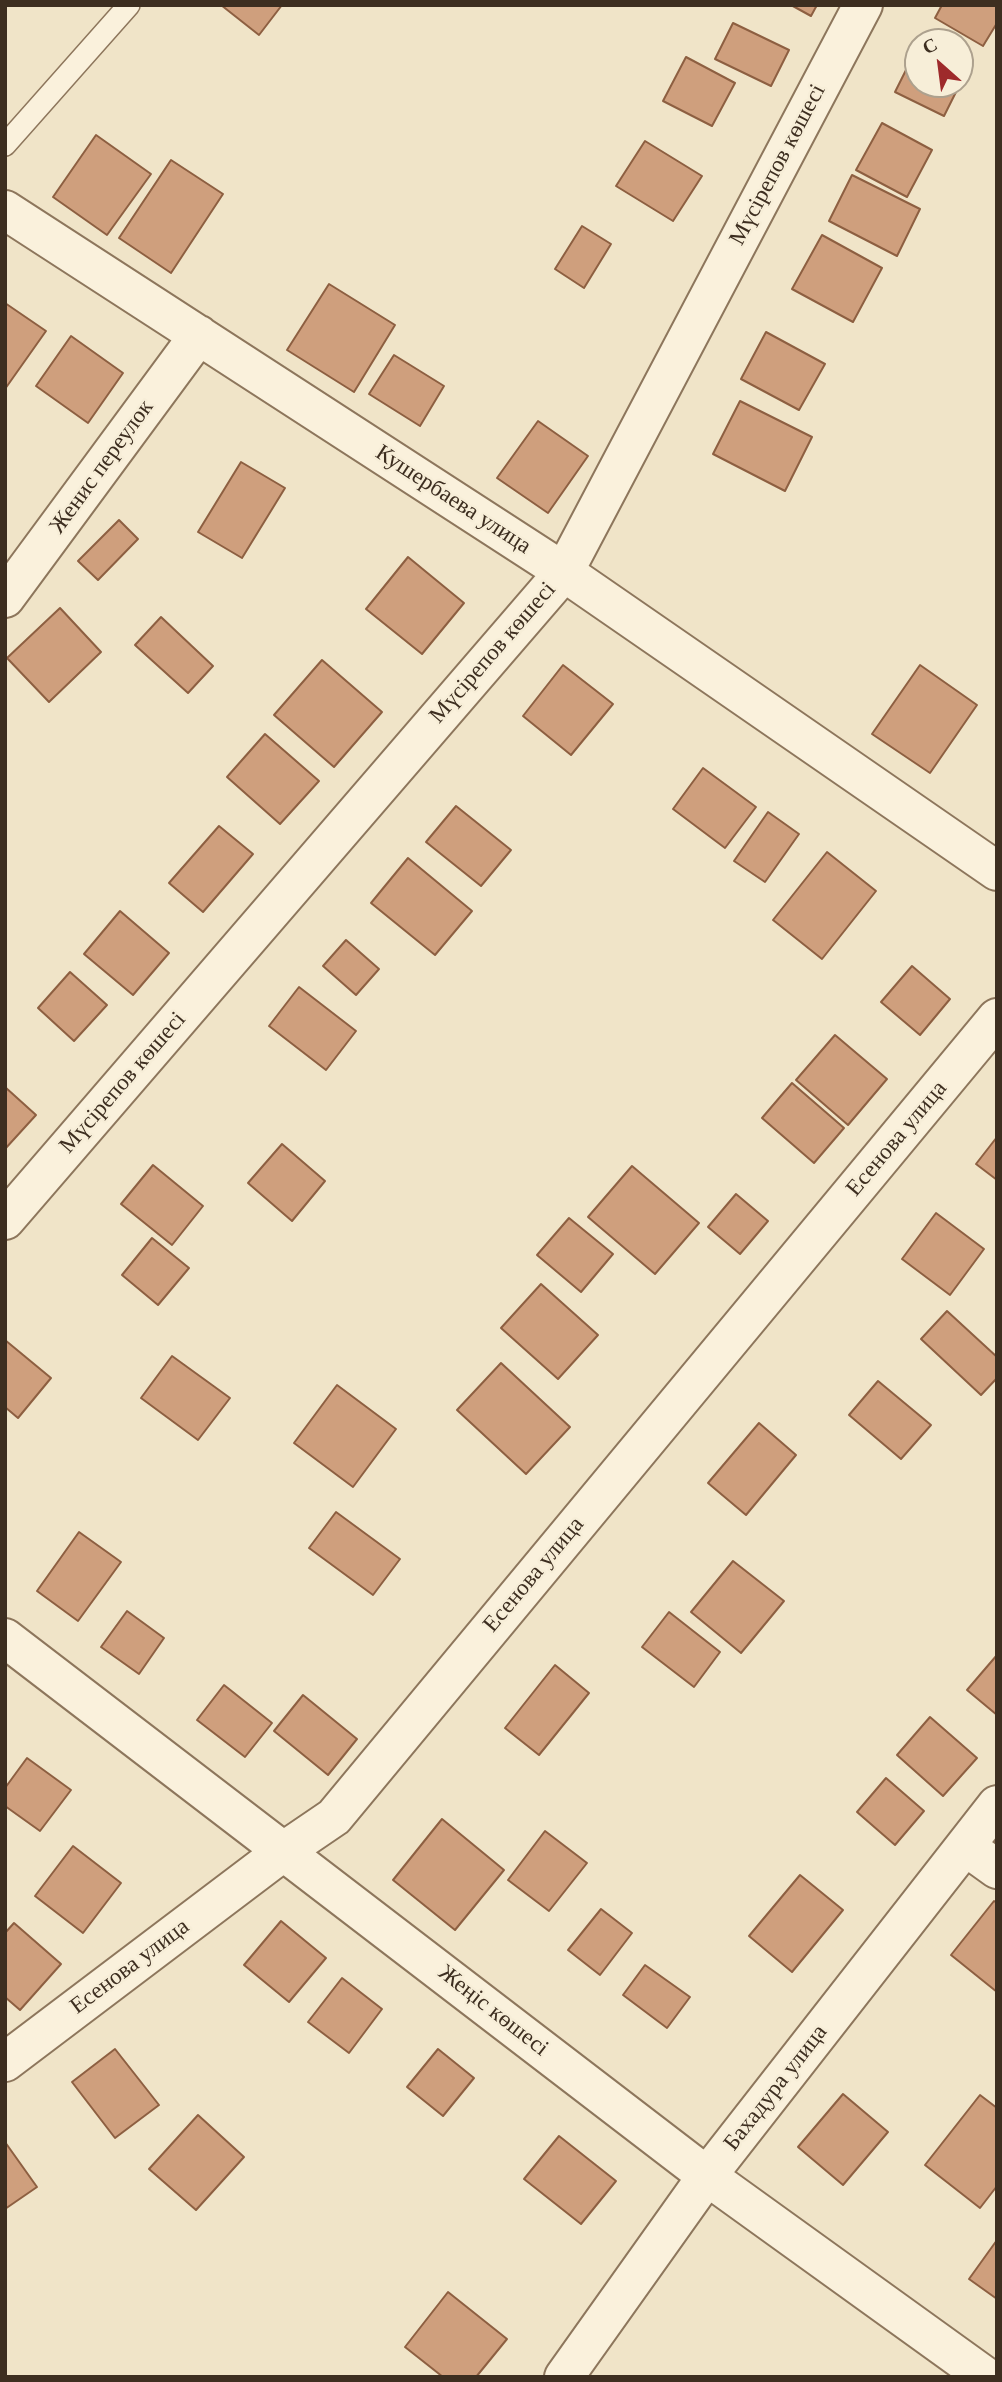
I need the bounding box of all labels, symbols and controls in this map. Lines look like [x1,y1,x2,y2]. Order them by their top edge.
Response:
north arrow [904,28,974,98]
text: С [919,33,941,58]
street label: Мүсірепов көшесі [724,80,832,250]
street label: Женис переулок [44,395,160,539]
street label: Кушербаева улица [370,439,536,561]
street label: Мүсірепов көшесі [424,577,562,729]
street label: Мүсірепов көшесі [54,1007,192,1159]
street label: Есенова улица [841,1076,953,1202]
street label: Есенова улица [478,1512,590,1638]
street label: Есенова улица [65,1913,195,2021]
street label: Жеңіс көшесі [432,1959,554,2063]
street label: Бахадура улица [718,2020,834,2156]

